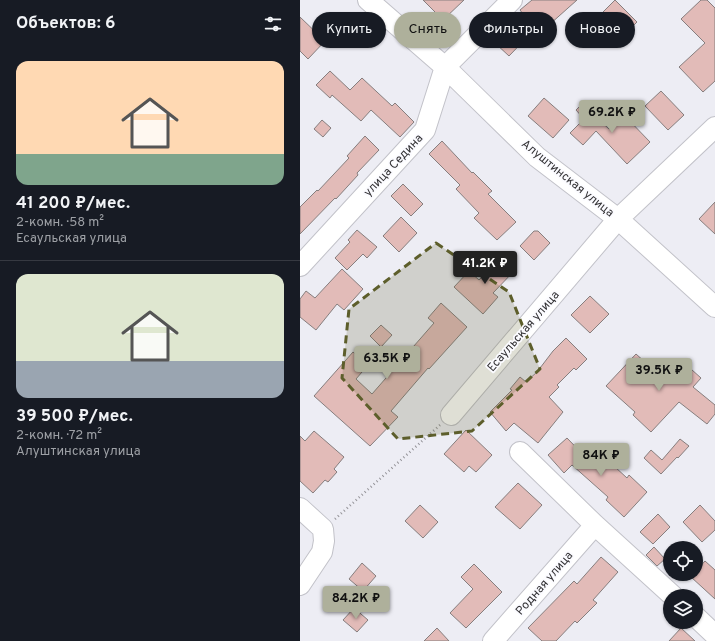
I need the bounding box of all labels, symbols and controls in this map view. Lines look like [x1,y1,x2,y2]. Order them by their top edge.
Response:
chip: Купить [312,12,386,48]
chip: Снять [394,12,461,48]
chip: Фильтры [469,12,557,48]
chip: Новое [565,12,635,48]
text: Объектов: 6 [16,13,116,35]
icon: filters [262,13,284,35]
icon: home [114,87,186,159]
pin: 69.2K ₽ [575,100,649,134]
text: 69.2K ₽ [588,105,636,121]
street label: улица Седина [361,131,427,200]
street label: Алуштинская улица [518,136,617,221]
text: 41 200 ₽/мес. [16,193,130,215]
text: 2-комн. · 58 m² [16,215,104,231]
text: Есаульская улица [16,231,127,247]
pin: 41.2K ₽ [448,251,522,285]
text: 41.2K ₽ [462,256,508,272]
street label: Есаульская улица [484,288,563,376]
icon: home [114,300,186,372]
pin: 63.5K ₽ [350,346,424,380]
text: 63.5K ₽ [363,351,411,367]
pin: 39.5K ₽ [622,358,696,392]
text: 39.5K ₽ [635,363,683,379]
text: 39 500 ₽/мес. [16,406,133,428]
text: 2-комн. · 72 m² [16,428,102,444]
pin: 84K ₽ [573,443,629,477]
text: Алуштинская улица [16,444,141,460]
text: 84K ₽ [582,448,620,464]
map controls [663,541,703,629]
button: locate [663,541,703,581]
street label: Родная улица [512,548,577,619]
pin: 84.2K ₽ [319,586,393,620]
button: layers [663,589,703,629]
text: 84.2K ₽ [332,591,380,607]

